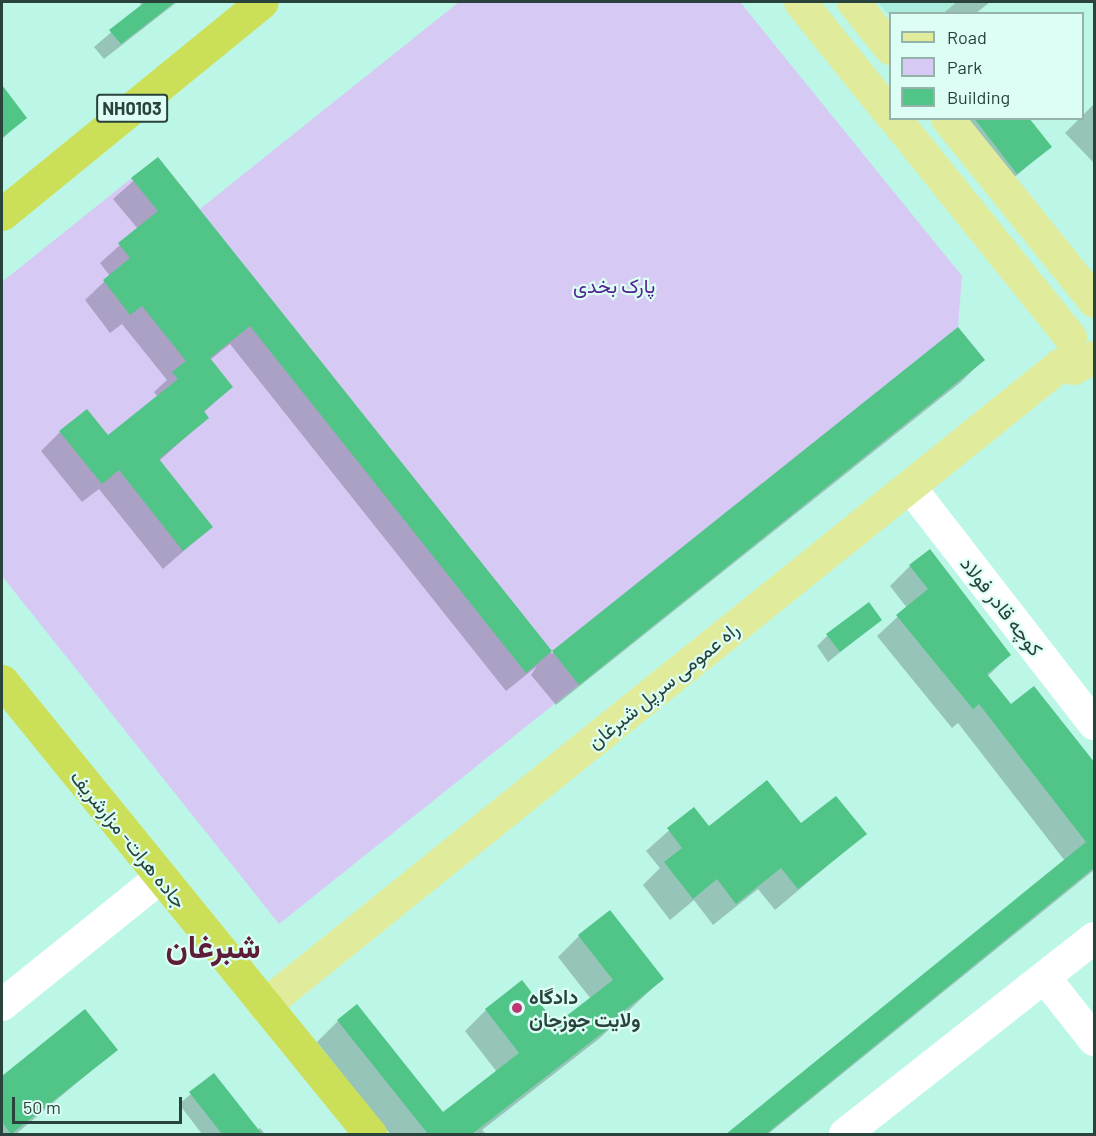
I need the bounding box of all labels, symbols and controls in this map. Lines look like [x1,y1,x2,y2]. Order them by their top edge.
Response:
legend [889,12,1084,120]
text: Road [947,26,987,48]
text: Park [947,56,982,78]
text: Building [947,86,1010,108]
road number: NH0103 [96,93,168,123]
park label: پارک بخدی [573,273,655,297]
street label: کوچه قادر فولاد [956,552,1048,660]
street label: راه عمومی سرپل شبرغان [582,616,744,754]
street label: جاده هرات- مزارشریف [66,765,192,913]
district label: شبرغان [166,926,260,964]
place label: دادگاه ولایت جوزجان [529,984,641,1031]
marker: دادگاه ولایت جوزجان [510,1001,524,1015]
scale bar [15,1085,184,1123]
text: 50 m [23,1096,61,1118]

